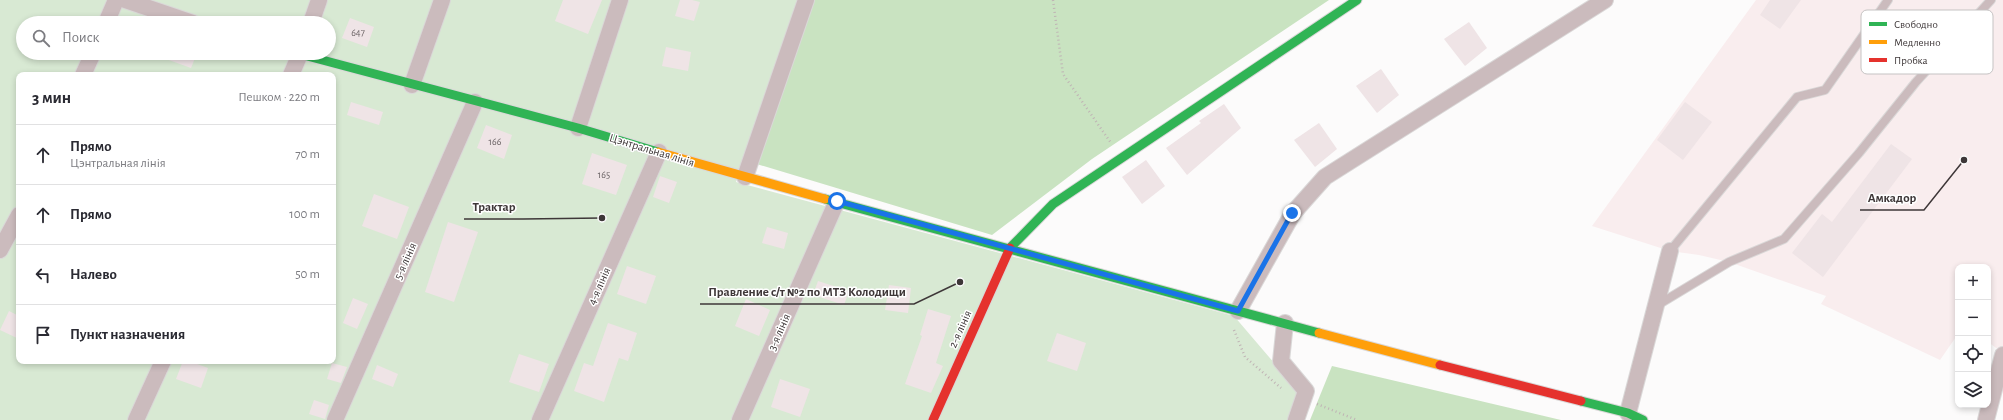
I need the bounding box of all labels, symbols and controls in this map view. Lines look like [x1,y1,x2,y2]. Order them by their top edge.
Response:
legend [1861,10,1993,74]
search box [16,16,336,60]
text: Свободно [1894,19,1938,30]
icon: search [30,27,52,49]
house number: 647 [351,28,365,38]
text: Поиск [62,30,100,45]
text: Медленно [1894,37,1941,48]
text: Пробка [1894,55,1927,66]
text: 3 мин [32,89,71,106]
text: Пешком · 220 m [238,91,320,104]
street label: Цэнтральная лінія [608,131,696,169]
house number: 166 [489,137,502,147]
text: Прямо [70,139,112,154]
icon: ahead [32,144,54,166]
text: 70 m [295,148,320,161]
text: Цэнтральная лінія [70,157,166,170]
house number: 165 [598,170,610,180]
callout: Амкадор [1860,185,1924,210]
route start [828,192,846,210]
text: Амкадор [1868,192,1917,205]
callout: Трактар [464,194,523,219]
text: Трактар [473,201,516,214]
icon: ahead [32,204,54,226]
route end [1283,204,1301,222]
text: Прямо [70,207,112,222]
text: 100 m [289,208,320,221]
street label: 5-я лінія [392,241,418,281]
icon: left [32,264,54,286]
map controls [1955,264,1991,408]
button: + [1955,264,1991,300]
street label: 4-я лінія [585,265,613,307]
text: Налево [70,267,117,282]
text: 50 m [295,268,320,281]
callout: Правление с/т №2 по МТЗ Колодищи [700,279,914,304]
text: Правление с/т №2 по МТЗ Колодищи [708,286,906,299]
button: − [1955,300,1991,336]
street label: 2-я лінія [946,308,974,350]
street label: 3-я лінія [766,312,792,352]
icon: arrive [32,324,54,346]
text: Пункт назначения [70,327,185,342]
button: locate [1955,336,1991,372]
button: layers [1955,372,1991,408]

